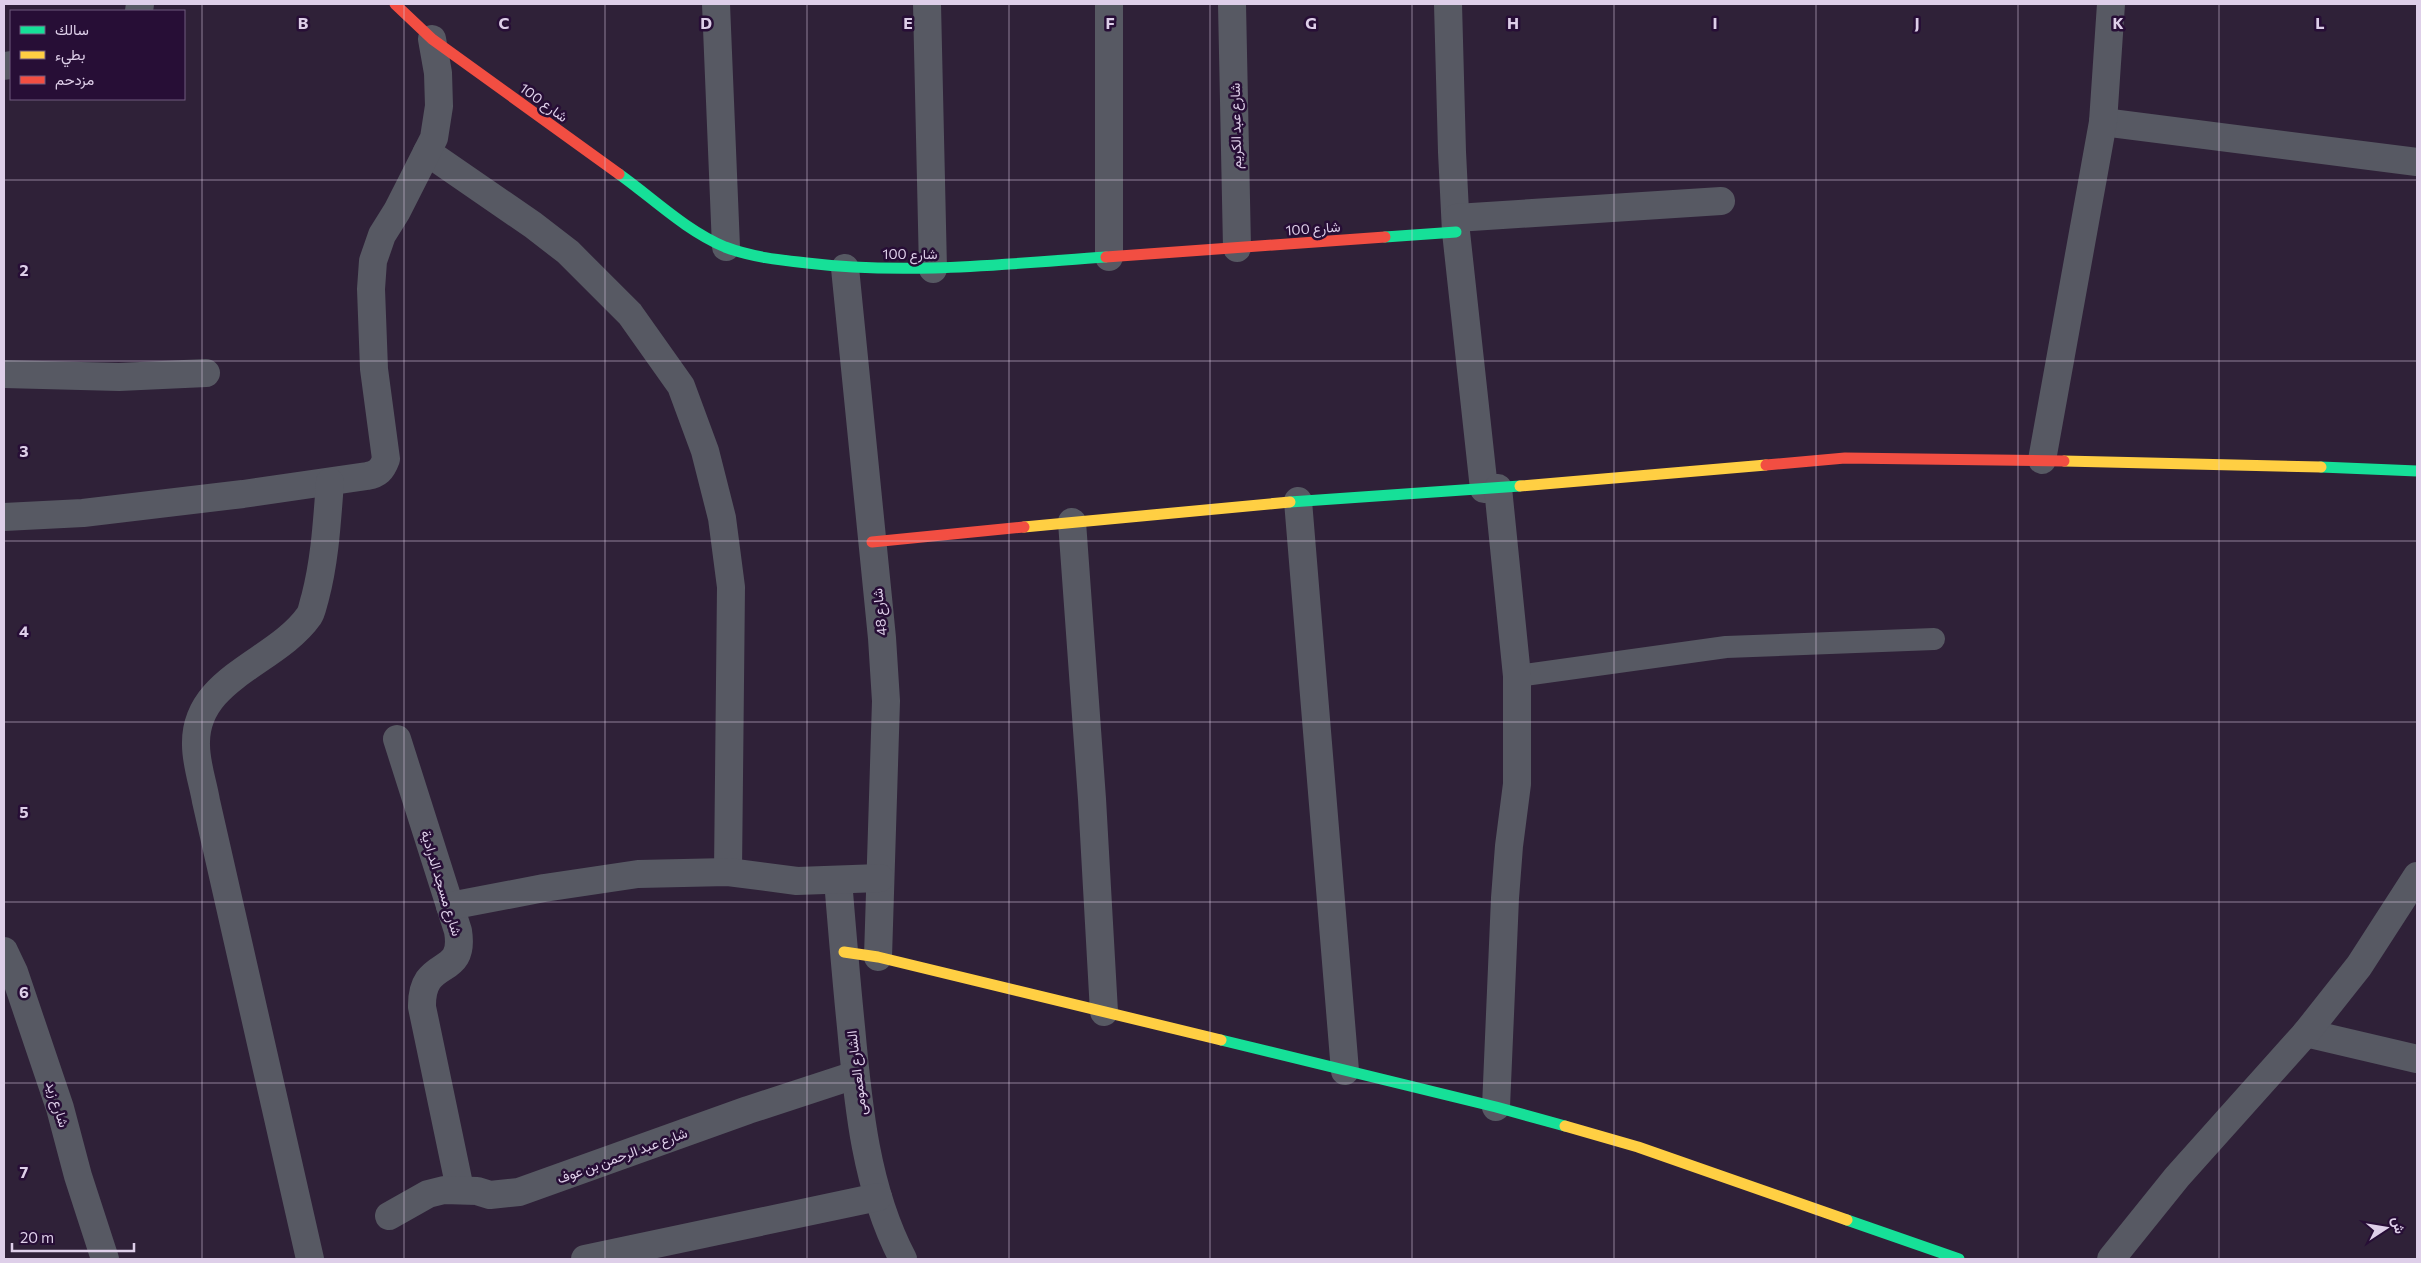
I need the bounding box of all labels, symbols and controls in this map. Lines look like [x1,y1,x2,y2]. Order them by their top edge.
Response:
legend [10,10,185,100]
text: B [298,13,309,32]
text: C [499,13,510,32]
text: D [700,13,712,32]
text: E [903,13,913,32]
text: F [1105,13,1115,32]
text: G [1305,13,1317,32]
text: H [1507,13,1519,32]
text: I [1712,13,1718,32]
text: J [1914,13,1920,32]
text: K [2112,13,2124,32]
text: L [2315,13,2325,32]
text: سالك [55,20,89,38]
text: بطيء [55,45,85,68]
text: مزدحم [55,70,94,90]
street label: شارع 100 [515,79,571,127]
street label: شارع عبد الكريم [1226,83,1247,169]
street label: شارع 100 [1285,218,1341,241]
street label: شارع 100 [882,245,938,265]
text: 2 [19,260,29,279]
text: 3 [19,441,29,460]
street label: شارع 48 [868,587,893,637]
text: 4 [19,621,29,640]
text: 5 [19,802,29,821]
street label: شارع مسجد الدرادية [415,828,466,939]
text: 6 [19,982,29,1001]
street label: الشارع العمومى [842,1029,873,1116]
street label: شارع زيد [40,1079,73,1130]
street label: شارع عبد الرحمن بن عوف [555,1124,691,1189]
text: 7 [20,1162,29,1181]
north arrow [2361,1203,2411,1253]
text: ش [2388,1215,2409,1236]
scale bar [12,1220,135,1252]
text: 20 m [20,1228,54,1246]

